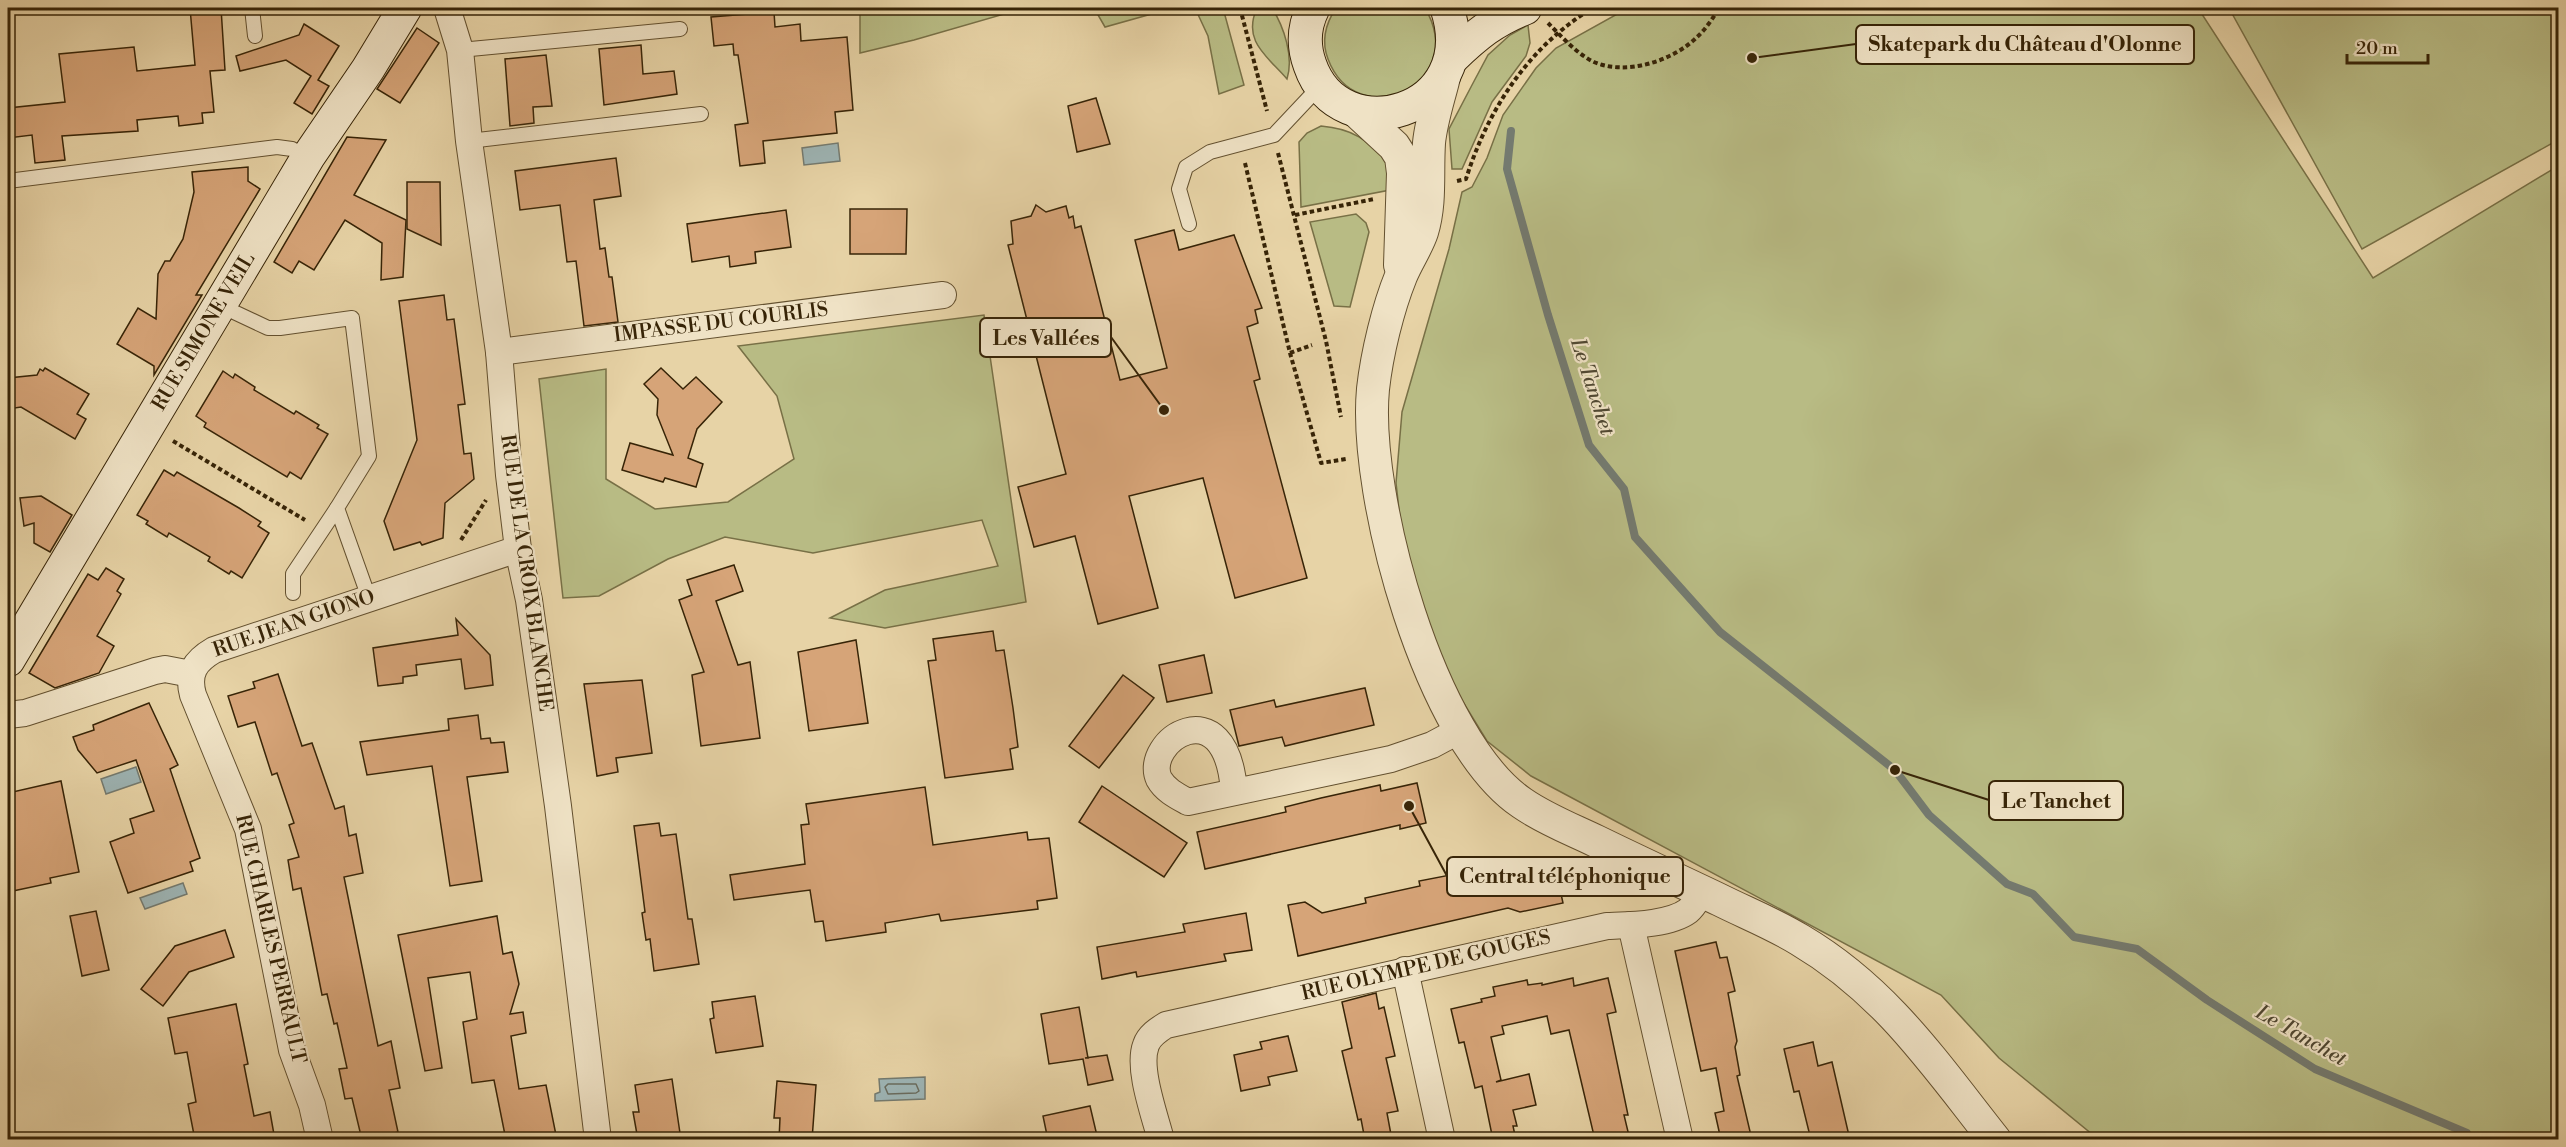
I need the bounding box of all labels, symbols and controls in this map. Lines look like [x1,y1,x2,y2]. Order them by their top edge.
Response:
callout: Skatepark du Château d'Olonne [1856,25,2194,64]
scale bar [2347,27,2428,65]
text: Skatepark du Château d'Olonne [1868,32,2182,58]
text: 20 m [2356,37,2398,60]
street label: RUE SIMONE VEIL [147,248,261,416]
street label: IMPASSE DU COURLIS [612,297,830,349]
callout: Les Vallées [980,318,1111,357]
text: Les Vallées [992,326,1100,352]
water label: Le Tanchet [1564,334,1620,440]
street label: RUE DE LA CROIX BLANCHE [494,433,558,713]
street label: RUE JEAN GIONO [210,585,378,663]
callout: Le Tanchet [1989,781,2123,820]
text: Le Tanchet [2001,789,2111,815]
street label: RUE CHARLES PERRAULT [229,812,311,1066]
callout: Central téléphonique [1447,857,1683,896]
text: Central téléphonique [1459,864,1671,890]
street label: RUE OLYMPE DE GOUGES [1299,925,1553,1007]
water label: Le Tanchet [2250,999,2352,1073]

